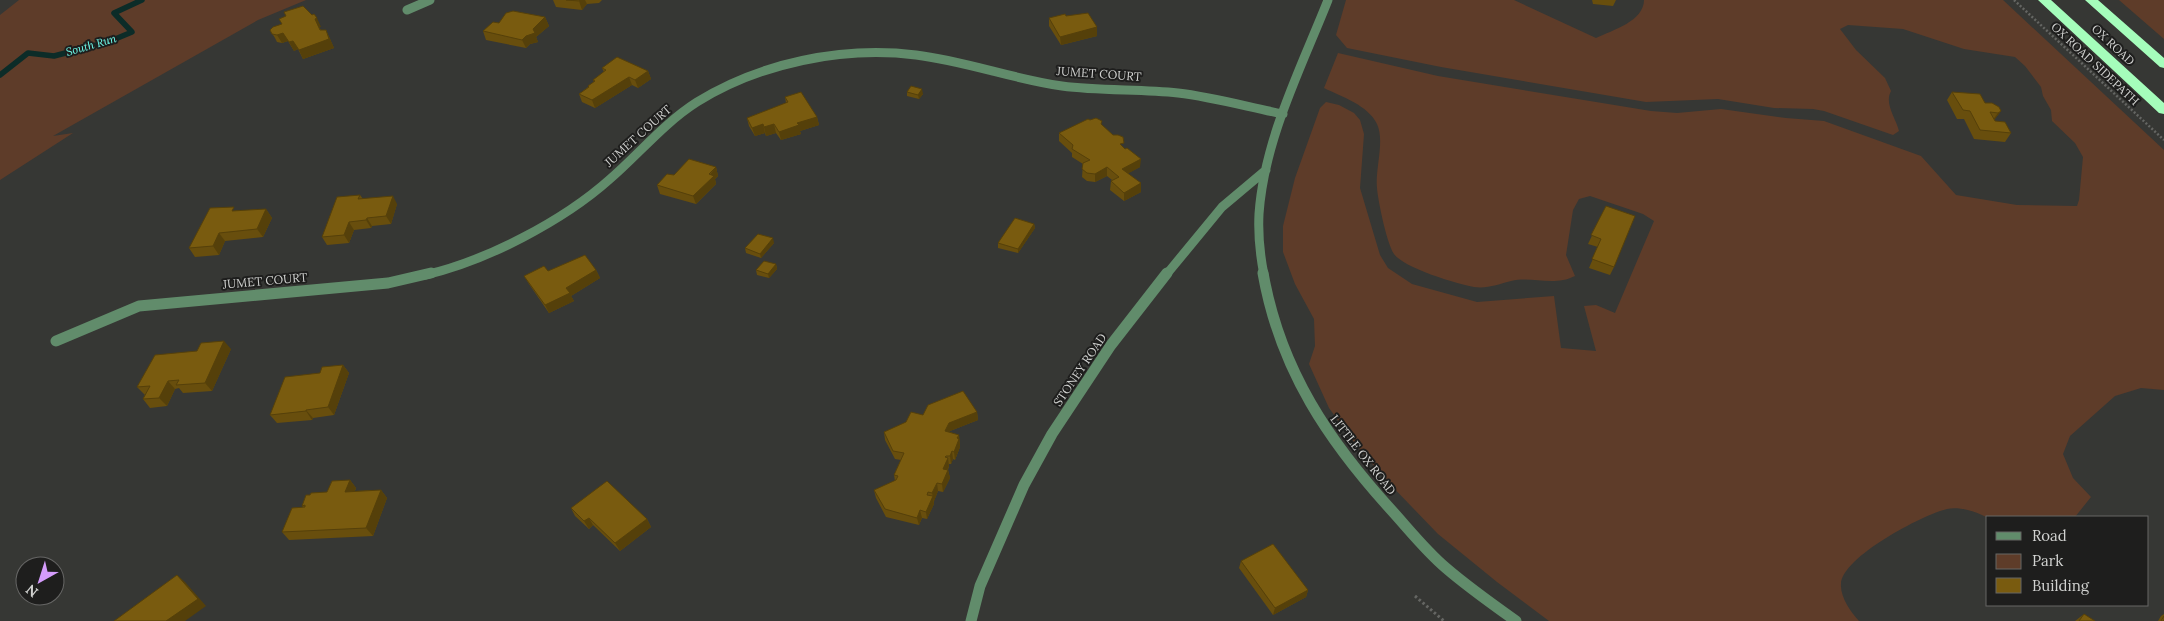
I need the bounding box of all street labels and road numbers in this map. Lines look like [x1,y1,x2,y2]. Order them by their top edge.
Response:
street label: OX ROAD SIDEPATH [2048,19,2142,108]
street label: OX ROAD [2089,21,2138,68]
street label: JUMET COURT [1055,63,1142,84]
street label: JUMET COURT [600,101,674,170]
street label: JUMET COURT [221,269,308,292]
street label: STONEY ROAD [1050,330,1109,409]
street label: LITTLE OX ROAD [1327,412,1399,498]

